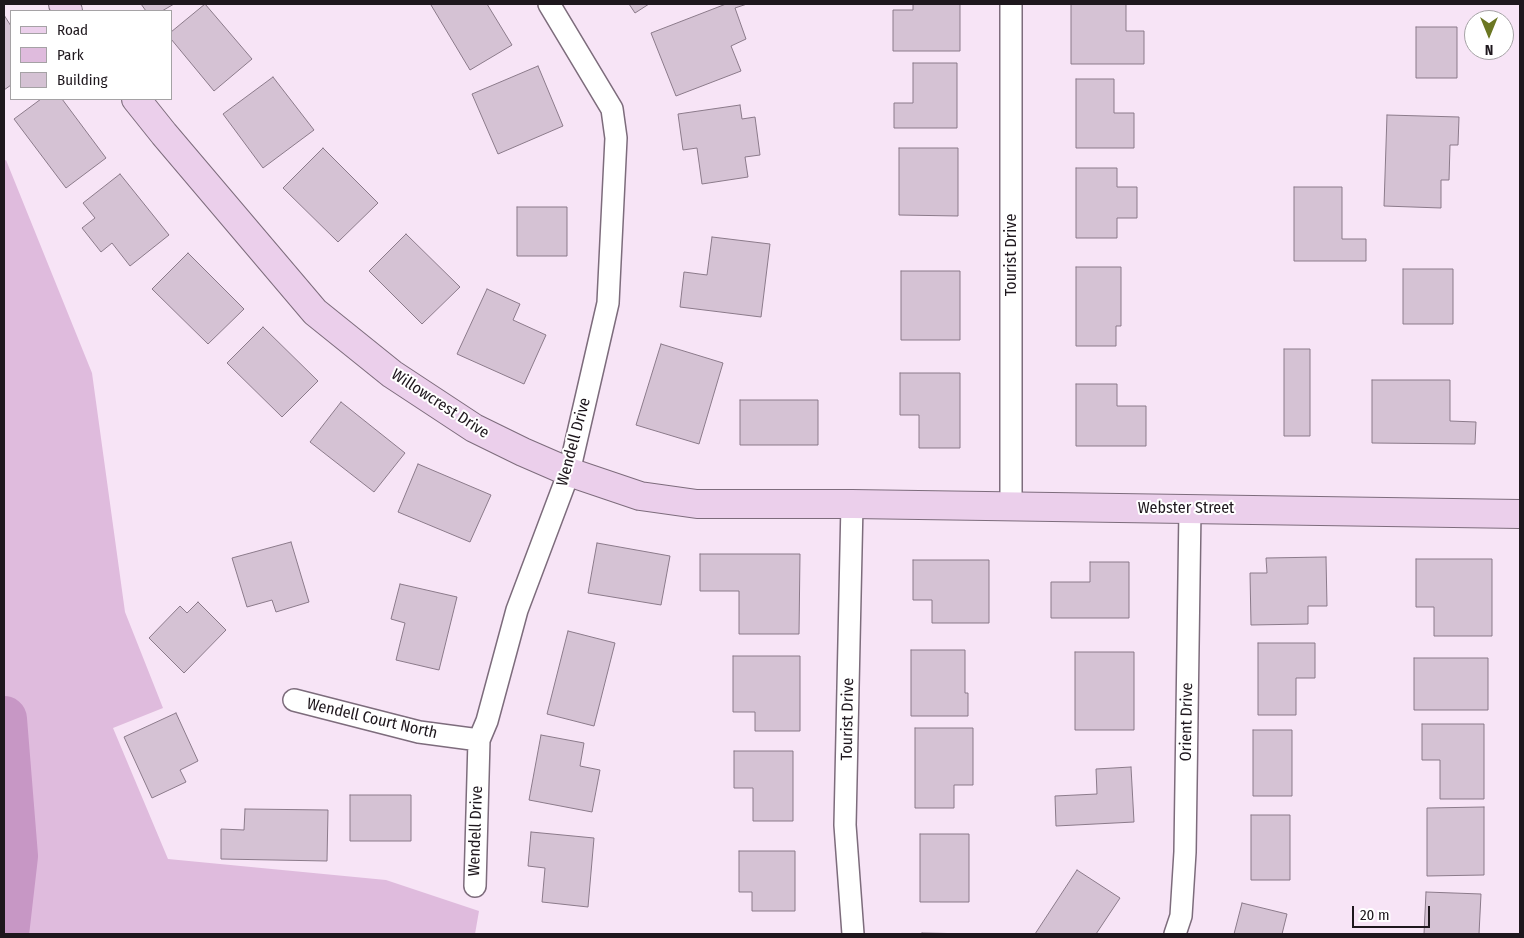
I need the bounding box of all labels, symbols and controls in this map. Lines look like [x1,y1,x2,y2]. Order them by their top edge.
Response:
legend [10,10,172,100]
north arrow [1464,10,1514,60]
text: Road [57,21,88,39]
text: N [1485,41,1493,58]
text: Park [57,46,84,64]
text: Building [57,71,108,89]
street label: Tourist Drive [1002,214,1022,296]
street label: Willowcrest Drive [387,365,493,443]
street label: Wendell Drive [553,396,595,488]
street label: Webster Street [1138,499,1234,519]
street label: Tourist Drive [838,678,858,760]
street label: Orient Drive [1177,682,1197,762]
street label: Wendell Court North [305,695,439,743]
street label: Wendell Drive [465,785,487,877]
scale bar [1354,896,1432,928]
text: 20 m [1360,906,1390,924]

